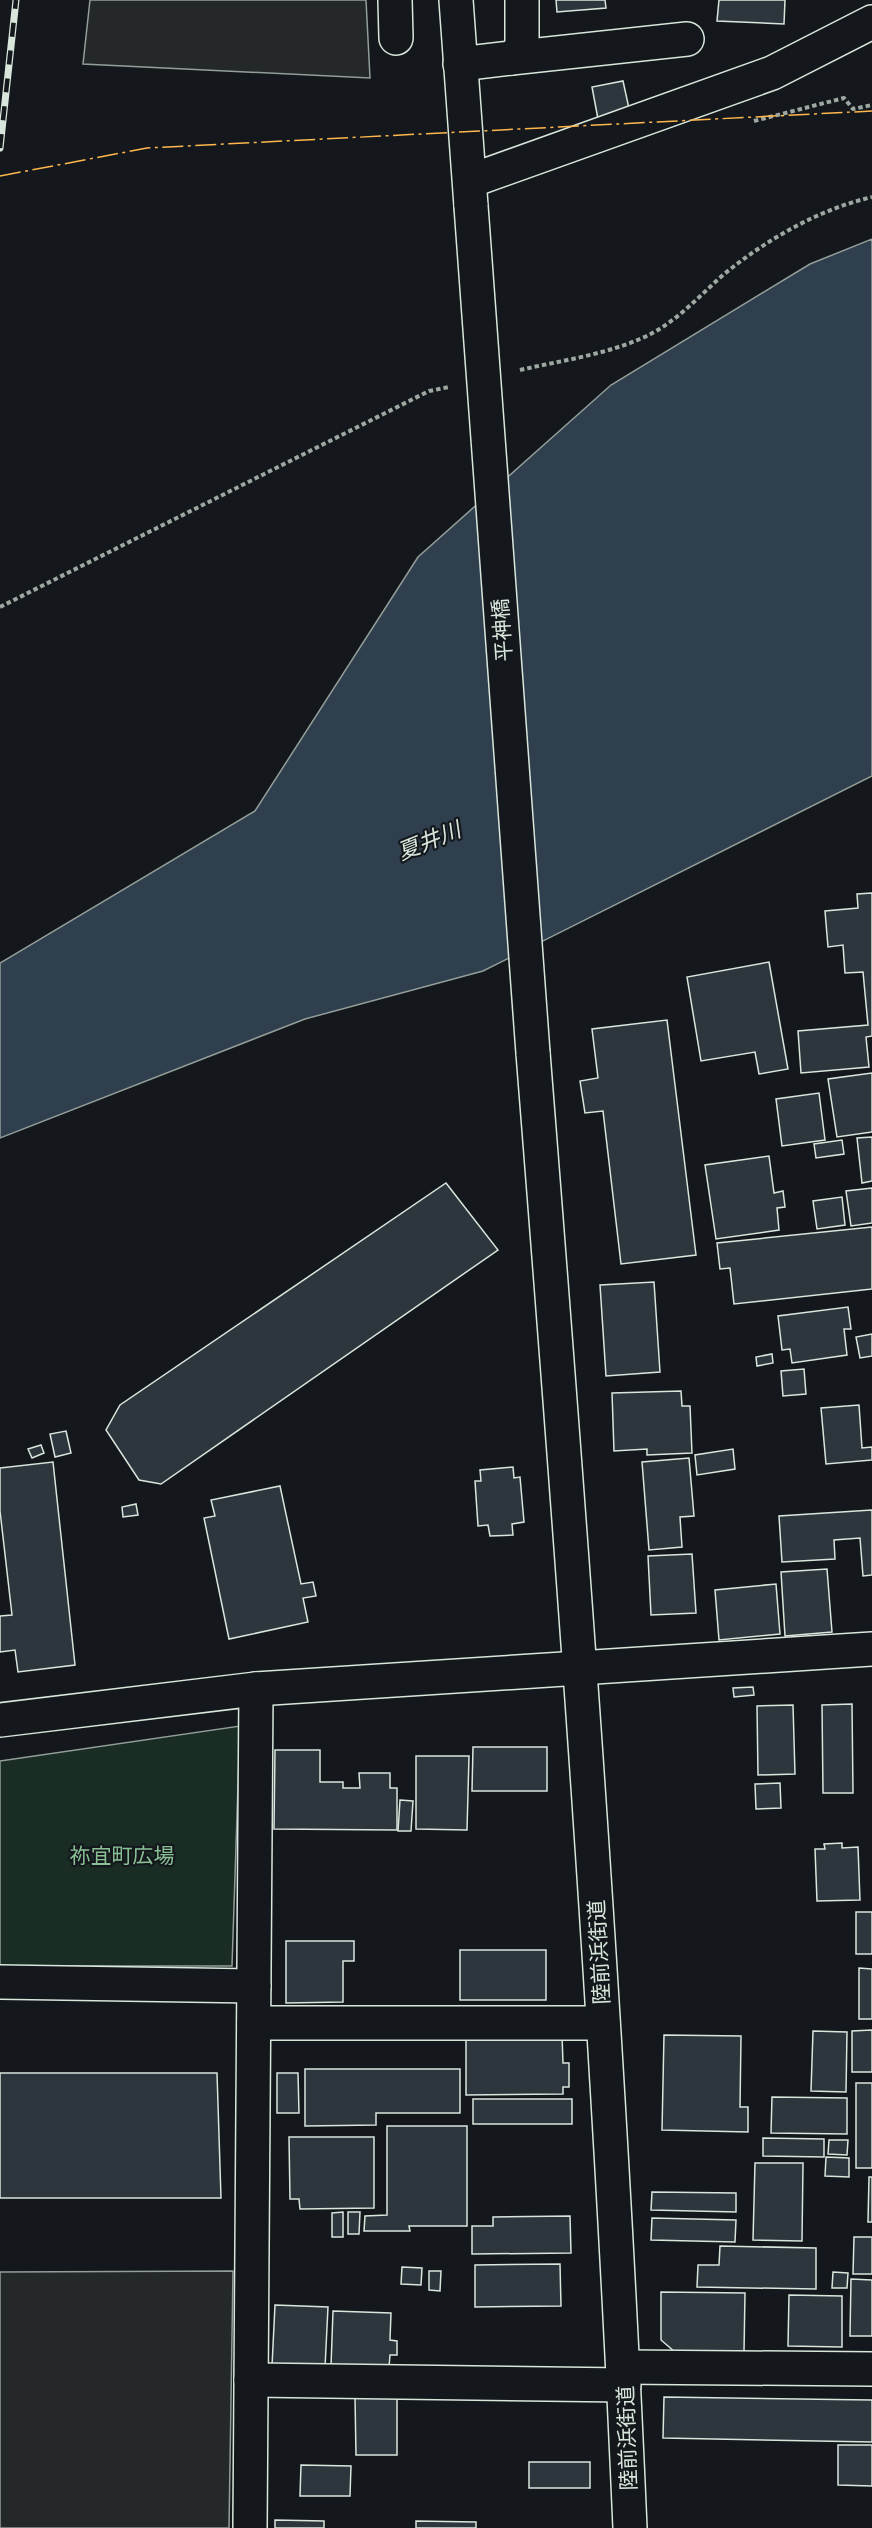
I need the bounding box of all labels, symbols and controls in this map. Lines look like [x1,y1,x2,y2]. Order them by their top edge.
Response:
street label: 平神橋 [485,598,519,662]
water label: 夏井川 [393,814,467,868]
park label: 祢宜町広場 [70,1841,175,1870]
street label: 陸前浜街道 [582,1899,616,2005]
street label: 陸前浜街道 [611,2385,643,2491]

